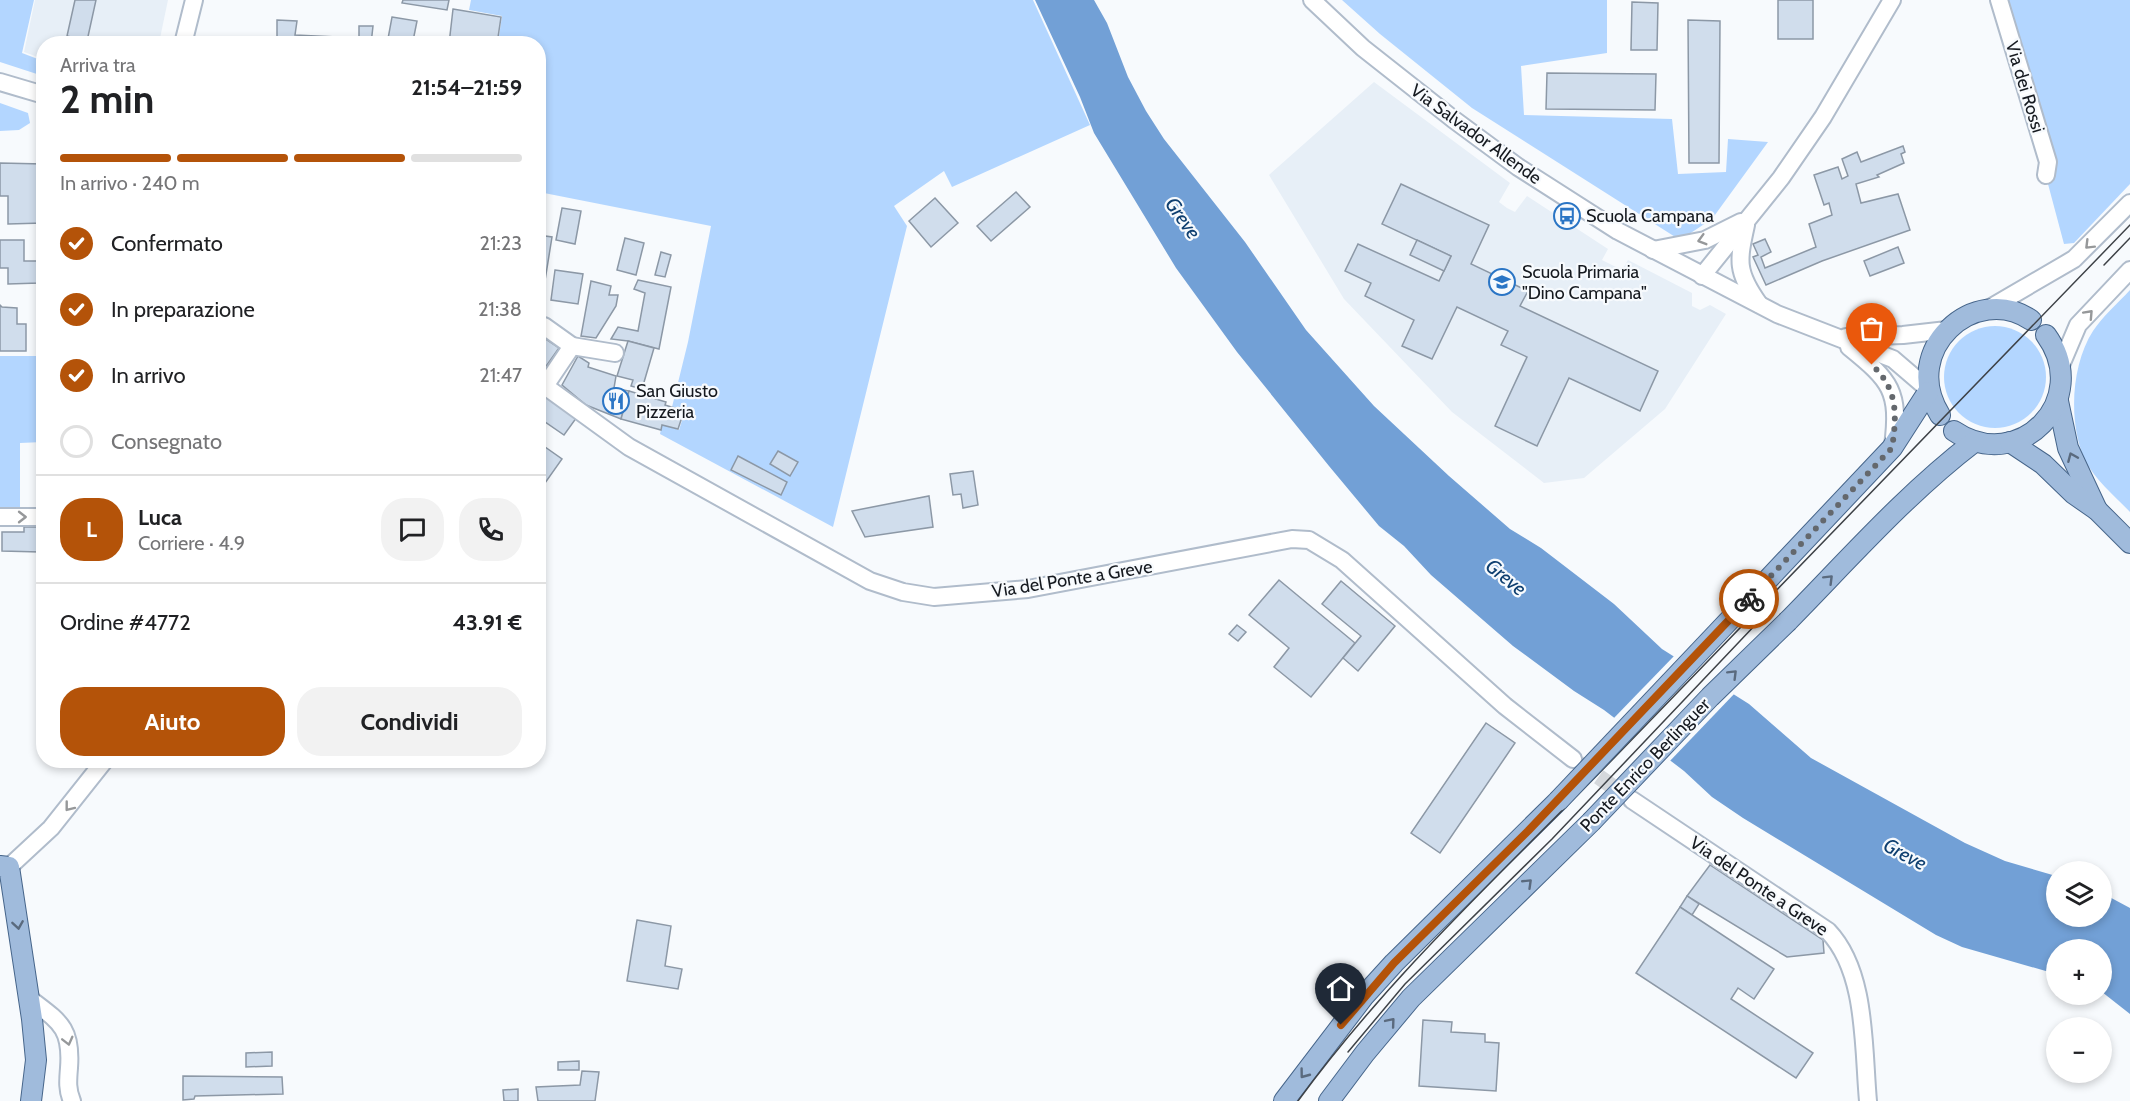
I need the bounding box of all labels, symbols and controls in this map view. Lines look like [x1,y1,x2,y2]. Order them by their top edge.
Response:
street label: Via dei Rossi [2001,39,2049,135]
text: Arriva tra [60,53,136,77]
text: 21:54–21:59 [411,74,522,101]
text: 2 min [60,75,154,123]
street label: Via Salvador Allende [1406,79,1546,189]
text: In arrivo · 240 m [60,171,200,195]
water label: Greve [1160,193,1206,243]
bus stop icon: Scuola Campana [1552,201,1582,231]
place label: Scuola Campana [1586,205,1714,227]
icon: check [60,227,93,260]
text: Confermato [111,230,223,257]
text: 21:23 [480,231,522,255]
one-way arrow [1697,233,1708,245]
one-way arrow [2086,238,2097,249]
place label: Scuola Primaria "Dino Campana" [1522,261,1647,304]
school or university icon: Scuola Primaria "Dino Campana" [1487,267,1517,297]
icon: check [60,293,93,326]
text: In preparazione [111,296,255,323]
text: 21:38 [478,297,522,321]
pin [1846,303,1897,365]
one-way arrow [2082,310,2093,321]
icon: bag [1855,312,1888,345]
icon: check [60,359,93,392]
text: In arrivo [111,362,186,389]
text: 21:47 [479,363,522,387]
place label: San Giusto Pizzeria [636,380,718,423]
restaurant icon: San Giusto Pizzeria [601,386,631,416]
text: Consegnato [111,428,222,455]
one-way arrow [2067,453,2079,464]
button: chat [381,498,444,561]
button: phone [459,498,522,561]
text: Luca [138,504,182,531]
one-way arrow [17,511,26,523]
text: L [86,516,97,543]
text: Corriere · 4.9 [138,531,245,555]
water label: Greve [1481,553,1531,601]
street label: Via del Ponte a Greve [990,555,1154,603]
courier [1719,569,1779,629]
one-way arrow [1822,575,1832,586]
icon: bike [1733,583,1766,616]
text: Ordine #4772 [60,609,191,636]
text: 43.91 € [452,609,522,636]
one-way arrow [1727,670,1737,681]
button: Aiuto [60,687,285,756]
button: Condividi [297,687,522,756]
street label: Ponte Enrico Berlinguer [1575,693,1715,837]
one-way arrow [65,800,76,811]
street label: Via del Ponte a Greve [1686,832,1832,940]
water label: Greve [1879,833,1931,875]
map controls [2046,861,2112,1083]
button: layers [2046,861,2112,927]
one-way arrow [1522,879,1532,890]
one-way arrow [12,920,24,930]
button: + [2046,939,2112,1005]
pin [1315,963,1366,1025]
icon: home [1324,972,1357,1005]
button: − [2046,1017,2112,1083]
one-way arrow [1384,1018,1395,1029]
one-way arrow [60,1036,73,1046]
one-way arrow [1300,1068,1311,1079]

